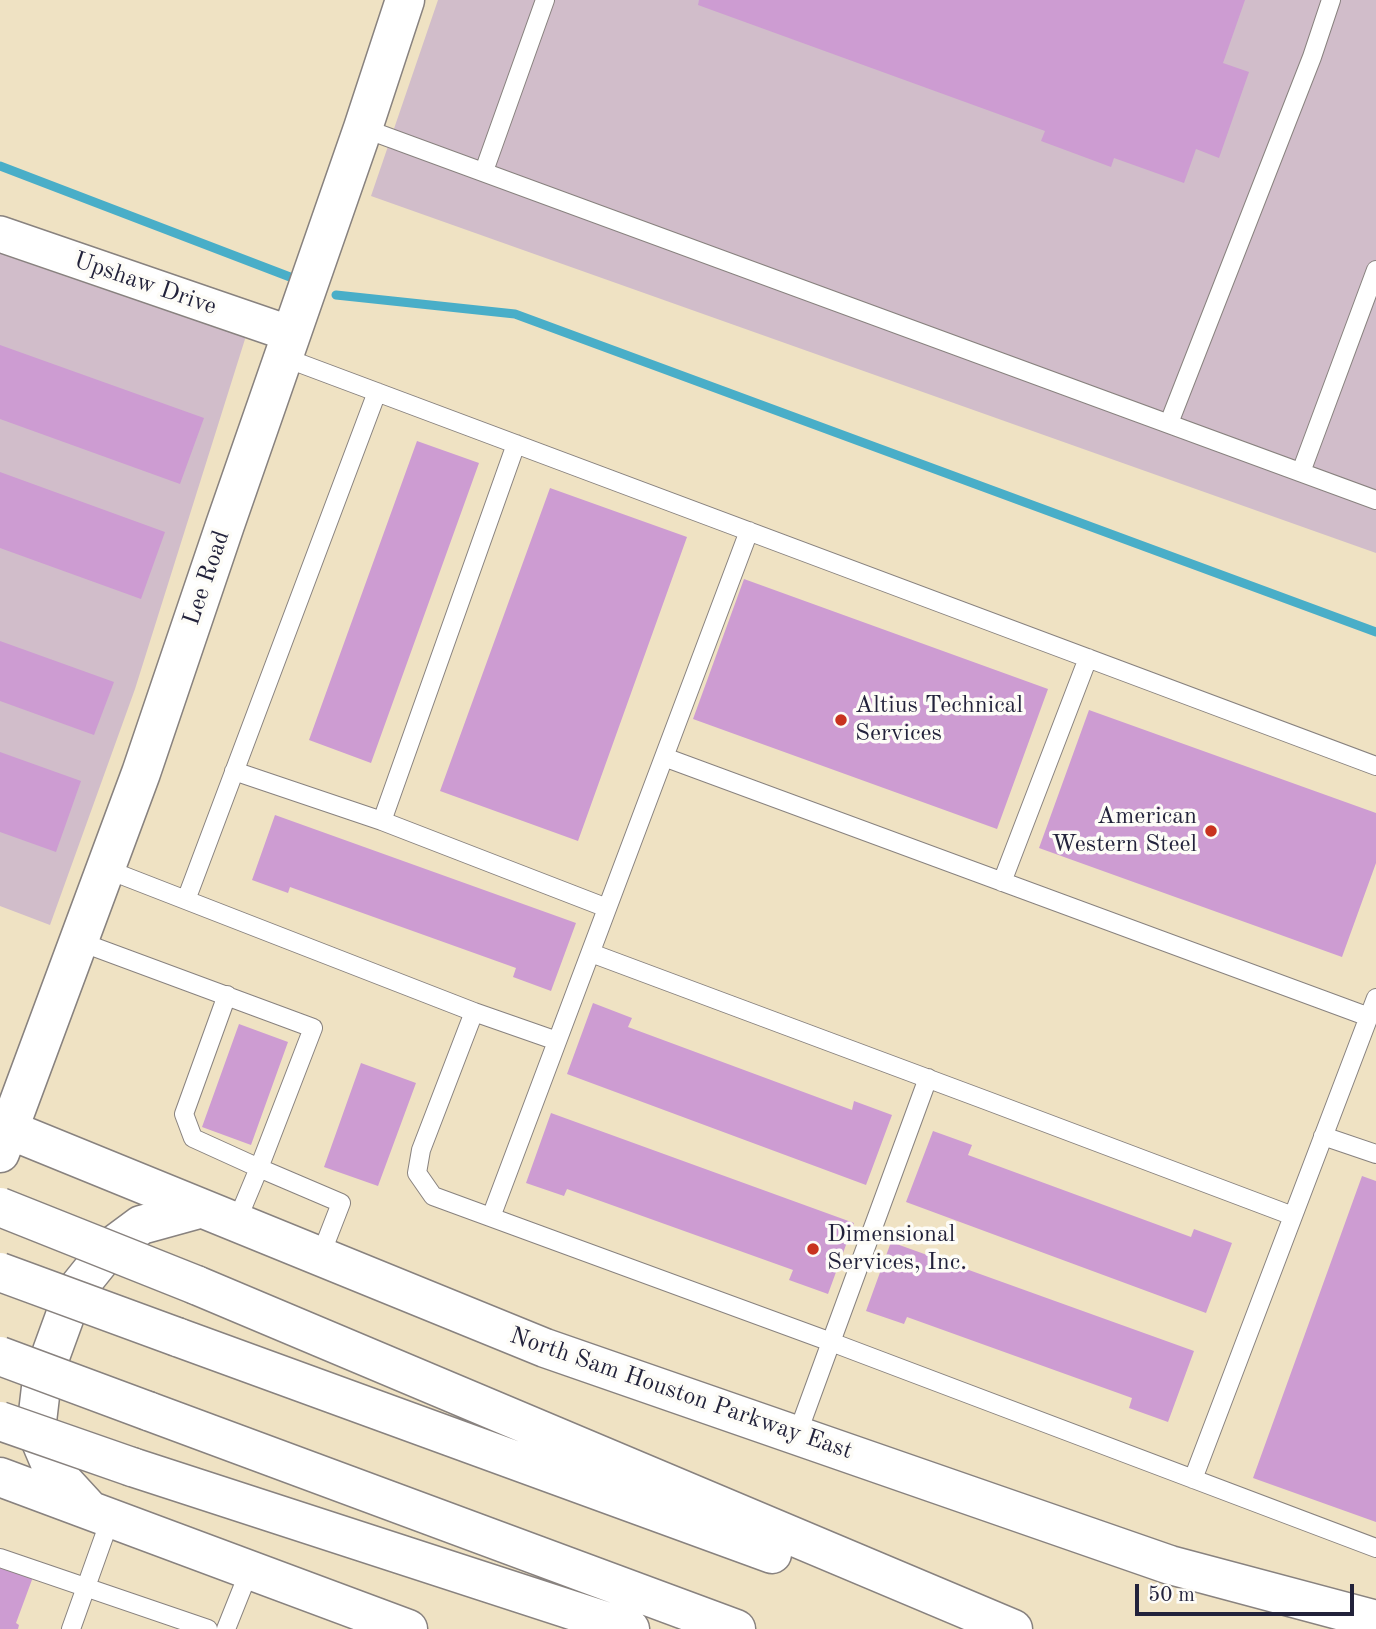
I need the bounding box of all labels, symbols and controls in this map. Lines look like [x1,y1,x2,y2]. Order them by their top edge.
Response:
street label: Upshaw Drive [70,246,220,322]
street label: Lee Road [177,527,237,629]
place label: Altius Technical Services [855,692,1023,748]
marker: Altius Technical Services [833,712,849,728]
place label: American Western Steel [1051,803,1197,859]
marker: American Western Steel [1203,823,1219,839]
place label: Dimensional Services, Inc. [827,1221,967,1277]
marker: Dimensional Services, Inc. [805,1241,821,1257]
street label: North Sam Houston Parkway East [506,1322,856,1466]
scale bar [1138,1570,1357,1614]
text: 50 m [1148,1585,1195,1606]

